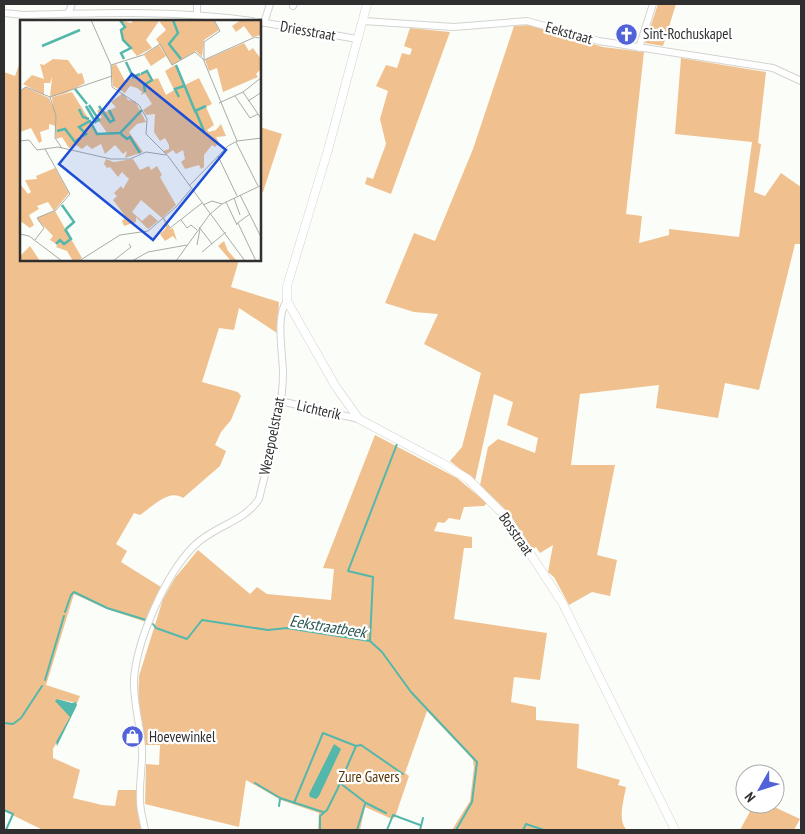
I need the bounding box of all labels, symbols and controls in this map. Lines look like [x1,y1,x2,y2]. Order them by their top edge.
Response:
street label: Driesstraat [279,16,337,45]
street label: Eekstraat [544,17,595,48]
inset map [20,20,261,261]
church icon: Sint-Rochuskapel [615,22,639,46]
place label: Sint-Rochuskapel [643,24,733,43]
street label: Wezepoelstraat [255,395,288,477]
street label: Lichterik [295,395,343,424]
street label: Bosstraat [495,509,538,559]
water label: Eekstraatbeek [288,610,370,642]
shop icon: Hoevewinkel [121,725,145,749]
place label: Hoevewinkel [149,727,216,746]
north arrow [735,764,785,814]
park label: Zure Gavers [339,767,399,786]
text: N [741,789,759,806]

